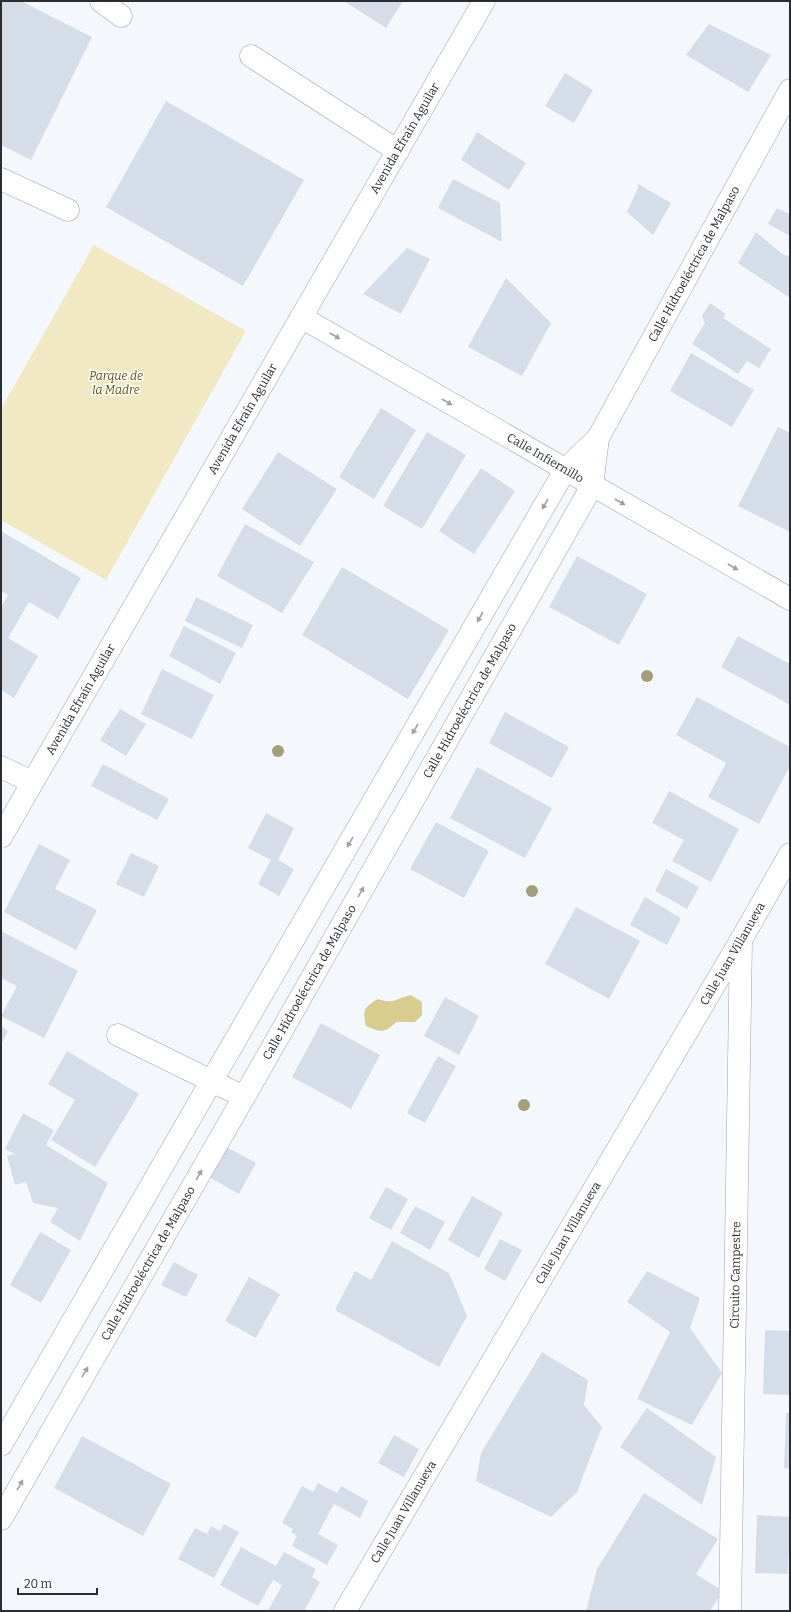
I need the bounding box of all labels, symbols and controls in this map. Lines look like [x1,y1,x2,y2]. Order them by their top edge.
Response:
street label: Avenida Efraín Aguilar [367,80,443,196]
street label: Calle Hidroeléctrica de Malpaso [645,184,743,344]
one-way arrow [329,333,341,340]
street label: Avenida Efraín Aguilar [205,360,280,477]
park label: Parque de la Madre [89,369,143,397]
one-way arrow [441,398,453,405]
street label: Calle Infiernillo [504,430,586,486]
one-way arrow [542,498,549,510]
one-way arrow [614,498,626,505]
one-way arrow [727,563,739,570]
one-way arrow [477,611,484,623]
street label: Calle Hidroeléctrica de Malpaso [420,621,519,781]
street label: Avenida Efraín Aguilar [43,641,118,757]
one-way arrow [412,723,419,735]
one-way arrow [347,836,354,848]
one-way arrow [357,886,364,897]
street label: Calle Juan Villanueva [697,900,768,1008]
street label: Calle Hidroeléctrica de Malpaso [260,902,359,1062]
one-way arrow [196,1169,203,1181]
street label: Calle Juan Villanueva [532,1179,604,1287]
street label: Calle Hidroeléctrica de Malpaso [98,1184,198,1343]
street label: Circuito Campestre [728,1221,743,1329]
one-way arrow [82,1366,89,1378]
street label: Calle Juan Villanueva [368,1458,439,1566]
one-way arrow [17,1479,24,1491]
scale bar [18,1570,97,1596]
text: 20 m [24,1577,53,1591]

